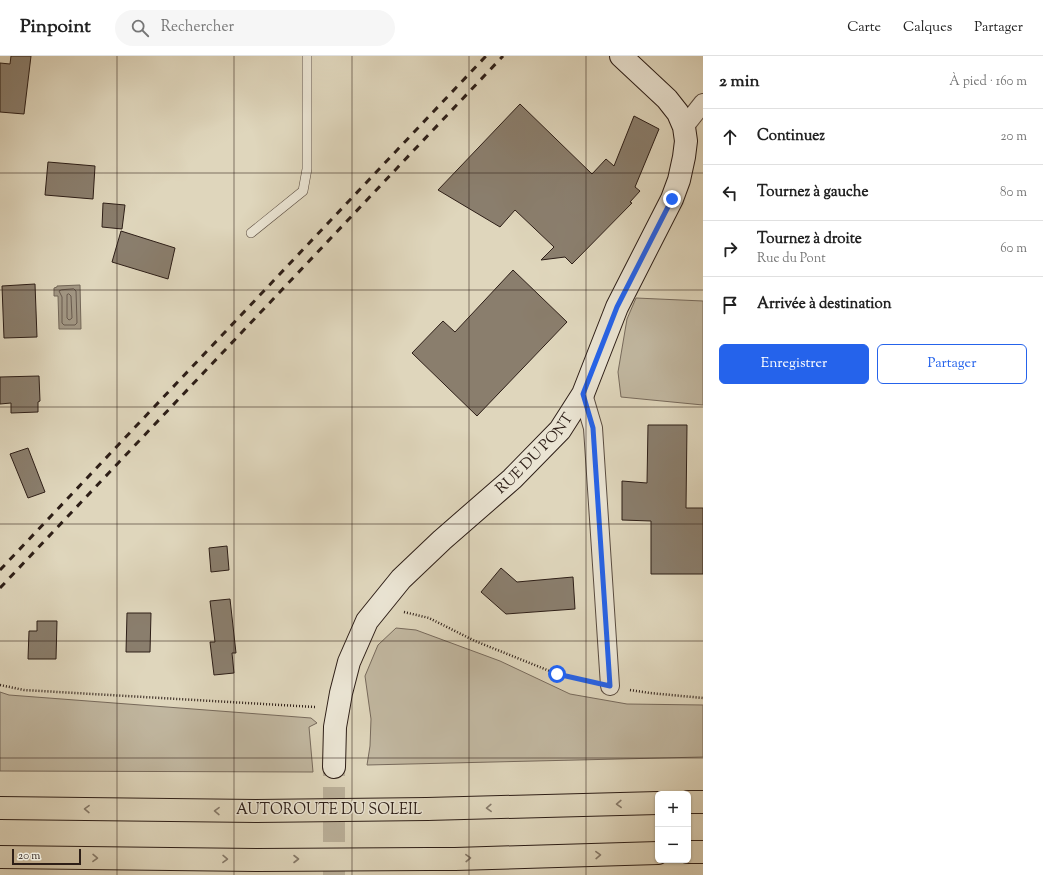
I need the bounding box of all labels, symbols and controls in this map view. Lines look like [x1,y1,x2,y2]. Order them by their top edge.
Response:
search box [115,10,395,46]
text: Pinpoint [20,14,91,41]
icon: search [129,17,151,39]
text: Rechercher [161,17,234,38]
text: Carte [847,18,881,38]
text: Calques [903,18,952,38]
text: Partager [974,18,1023,38]
text: 2 min [719,70,760,94]
text: À pied · 160 m [949,73,1027,91]
icon: ahead [719,126,741,148]
text: Continuez [757,126,825,147]
text: 20 m [1001,128,1027,146]
icon: left [719,182,741,204]
text: Tournez à gauche [757,182,868,203]
text: 80 m [1000,184,1027,202]
route end [663,190,681,208]
text: Tournez à droite [757,229,862,250]
icon: right [719,238,741,260]
text: 60 m [1000,240,1027,258]
text: Rue du Pont [757,250,826,268]
icon: arrive [719,294,741,316]
text: Arrivée à destination [757,294,892,315]
button: Enregistrer [719,344,869,384]
button: Partager [877,344,1027,384]
street label: RUE DU PONT [491,409,579,499]
route start [548,665,566,683]
map controls [655,791,691,863]
button: + [655,791,691,827]
street label: AUTOROUTE DU SOLEIL [236,800,422,821]
one-way arrow [616,800,622,808]
one-way arrow [486,803,492,812]
one-way arrow [84,805,90,813]
one-way arrow [214,807,220,815]
button: − [655,827,691,863]
scale bar [12,847,81,866]
text: 20 m [18,848,40,864]
one-way arrow [595,851,601,859]
one-way arrow [92,854,98,862]
one-way arrow [465,854,471,863]
one-way arrow [222,855,228,863]
one-way arrow [293,855,299,863]

